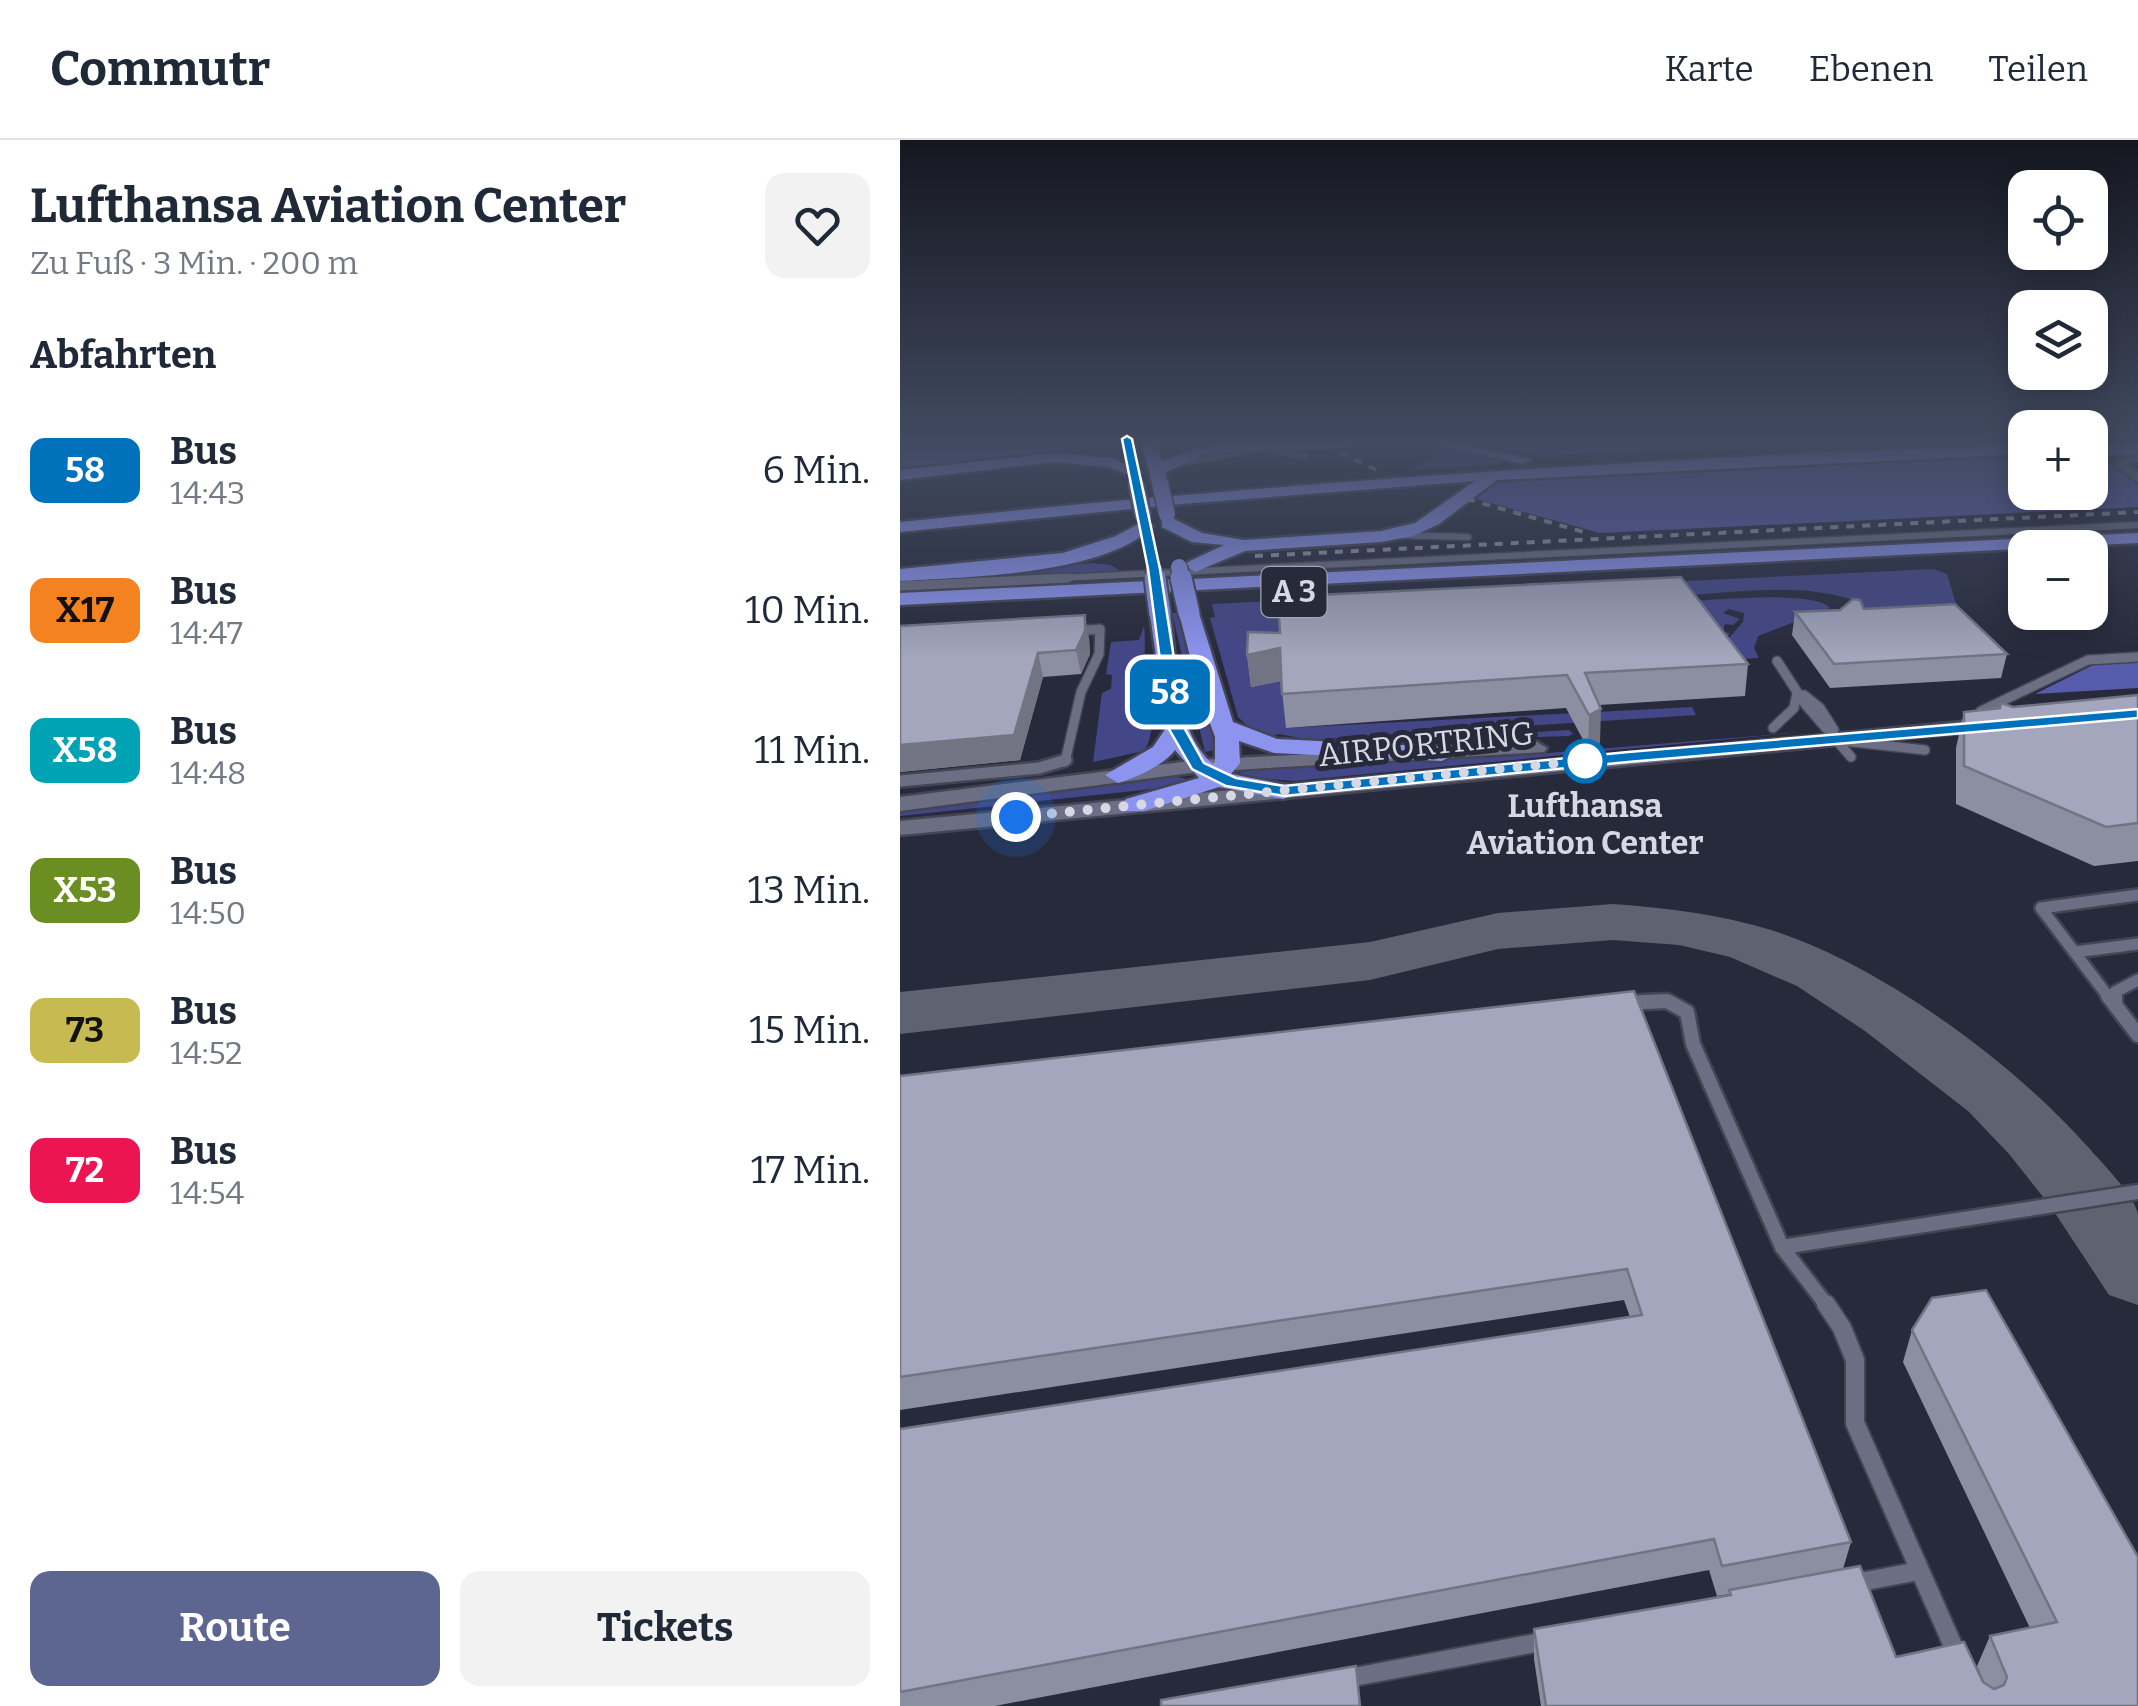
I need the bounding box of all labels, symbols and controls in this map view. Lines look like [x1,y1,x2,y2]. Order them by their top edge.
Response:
text: Commutr [50,40,270,98]
text: Karte [1664,48,1754,90]
text: Ebenen [1809,48,1933,90]
text: Teilen [1988,48,2088,90]
map controls [2008,170,2108,630]
button: locate [2008,170,2108,270]
button: heart [765,173,870,278]
text: Lufthansa Aviation Center [30,177,626,235]
text: Zu Fuß · 3 Min. · 200 m [30,244,358,282]
button: layers [2008,290,2108,390]
text: Abfahrten [30,332,216,378]
button: + [2008,410,2108,510]
text: Bus [170,428,237,474]
text: 6 Min. [763,447,870,493]
text: 58 [65,449,105,491]
text: 14:43 [170,474,245,512]
button: − [2008,530,2108,630]
road number: A 3 [1262,567,1326,617]
text: Bus [170,568,237,614]
text: 10 Min. [745,587,870,633]
text: X17 [56,589,114,631]
text: 14:47 [170,614,243,652]
line badge: 58 [1125,660,1215,724]
text: 58 [1150,671,1190,713]
text: Bus [170,708,237,754]
street label: AIRPORTRING [1317,714,1535,774]
text: 11 Min. [754,727,870,773]
text: X58 [52,729,118,771]
marker: Lufthansa Aviation Center [1564,740,1606,782]
text: 14:48 [170,754,246,792]
place label: Lufthansa Aviation Center [1467,787,1703,862]
your location [991,792,1041,842]
text: Bus [170,848,237,894]
text: 13 Min. [748,867,870,913]
text: X53 [53,869,117,911]
text: 14:50 [170,894,246,932]
text: Bus [170,988,237,1034]
text: 15 Min. [749,1007,870,1053]
text: 73 [66,1009,104,1051]
text: 14:52 [170,1034,242,1072]
text: Bus [170,1128,237,1174]
text: 17 Min. [751,1147,870,1193]
text: 72 [66,1149,104,1191]
text: 14:54 [170,1174,244,1212]
button: Route [30,1571,440,1686]
button: Tickets [460,1571,870,1686]

